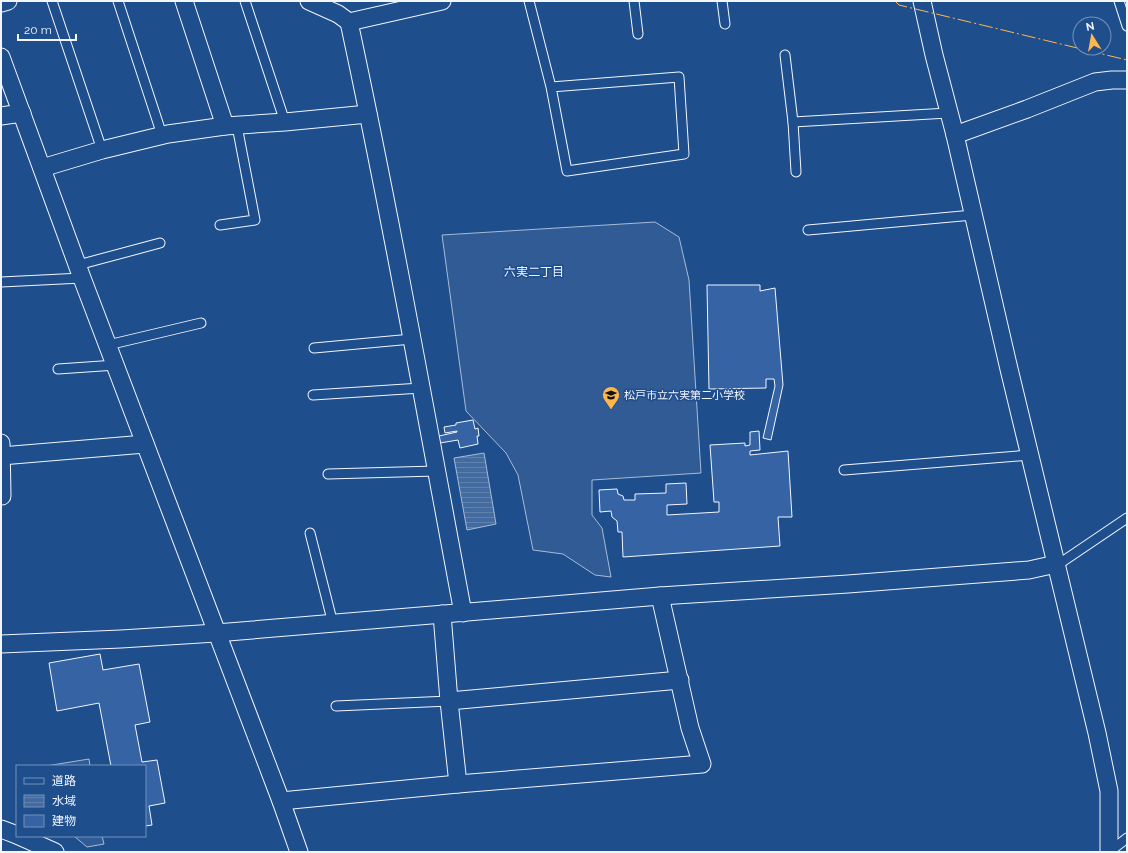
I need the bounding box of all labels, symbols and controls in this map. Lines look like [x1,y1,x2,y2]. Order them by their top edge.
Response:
scale bar [18,16,76,42]
north arrow [1072,16,1112,56]
text: N [1085,19,1096,34]
text: 20 m [24,23,52,37]
district label: 六実二丁目 [504,265,564,279]
school or university icon: 松戸市立六実第二小学校 [601,385,621,410]
place label: 松戸市立六実第二小学校 [624,389,745,402]
legend [16,765,146,837]
text: 道路 [52,774,76,788]
text: 水域 [52,794,76,808]
text: 建物 [52,814,76,828]

